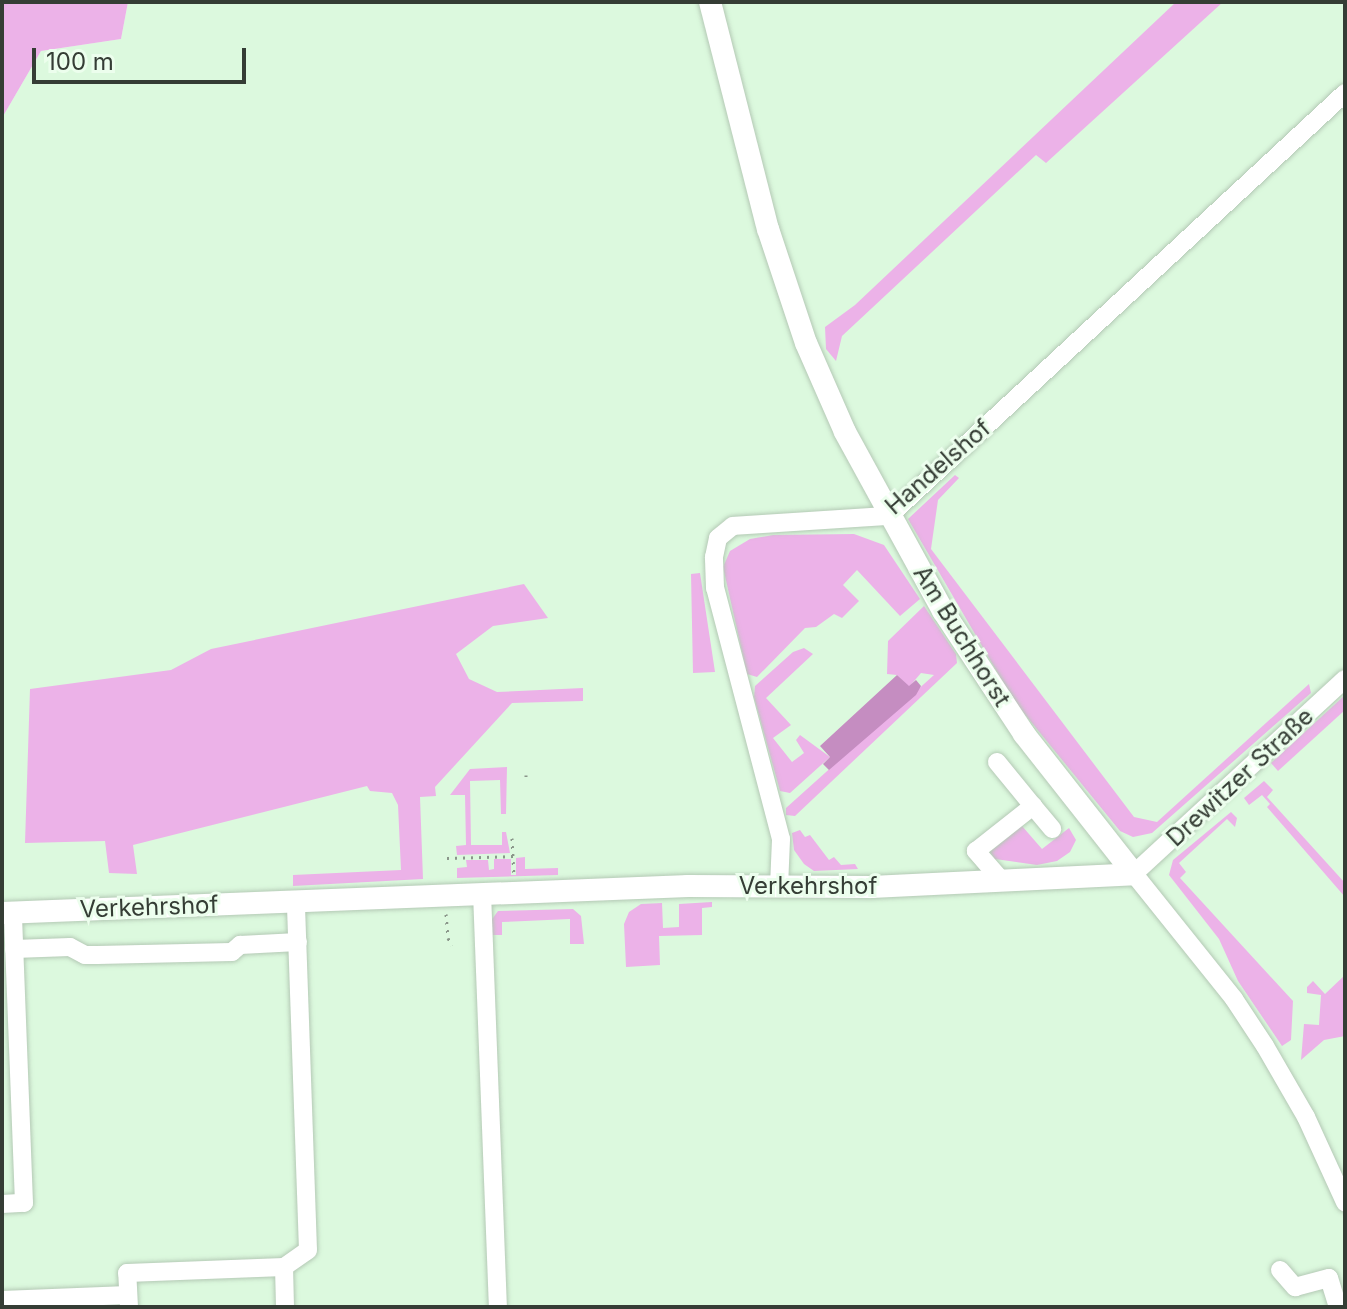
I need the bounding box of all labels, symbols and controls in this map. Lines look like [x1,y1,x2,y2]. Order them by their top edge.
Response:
scale bar [36,32,250,82]
text: 100 m [46,47,114,76]
street label: Handelshof [879,413,997,521]
street label: Am Buchhorst [907,560,1017,712]
street label: Drewitzer Straße [1161,702,1319,852]
street label: Verkehrshof [739,872,877,900]
street label: Verkehrshof [79,890,219,924]

